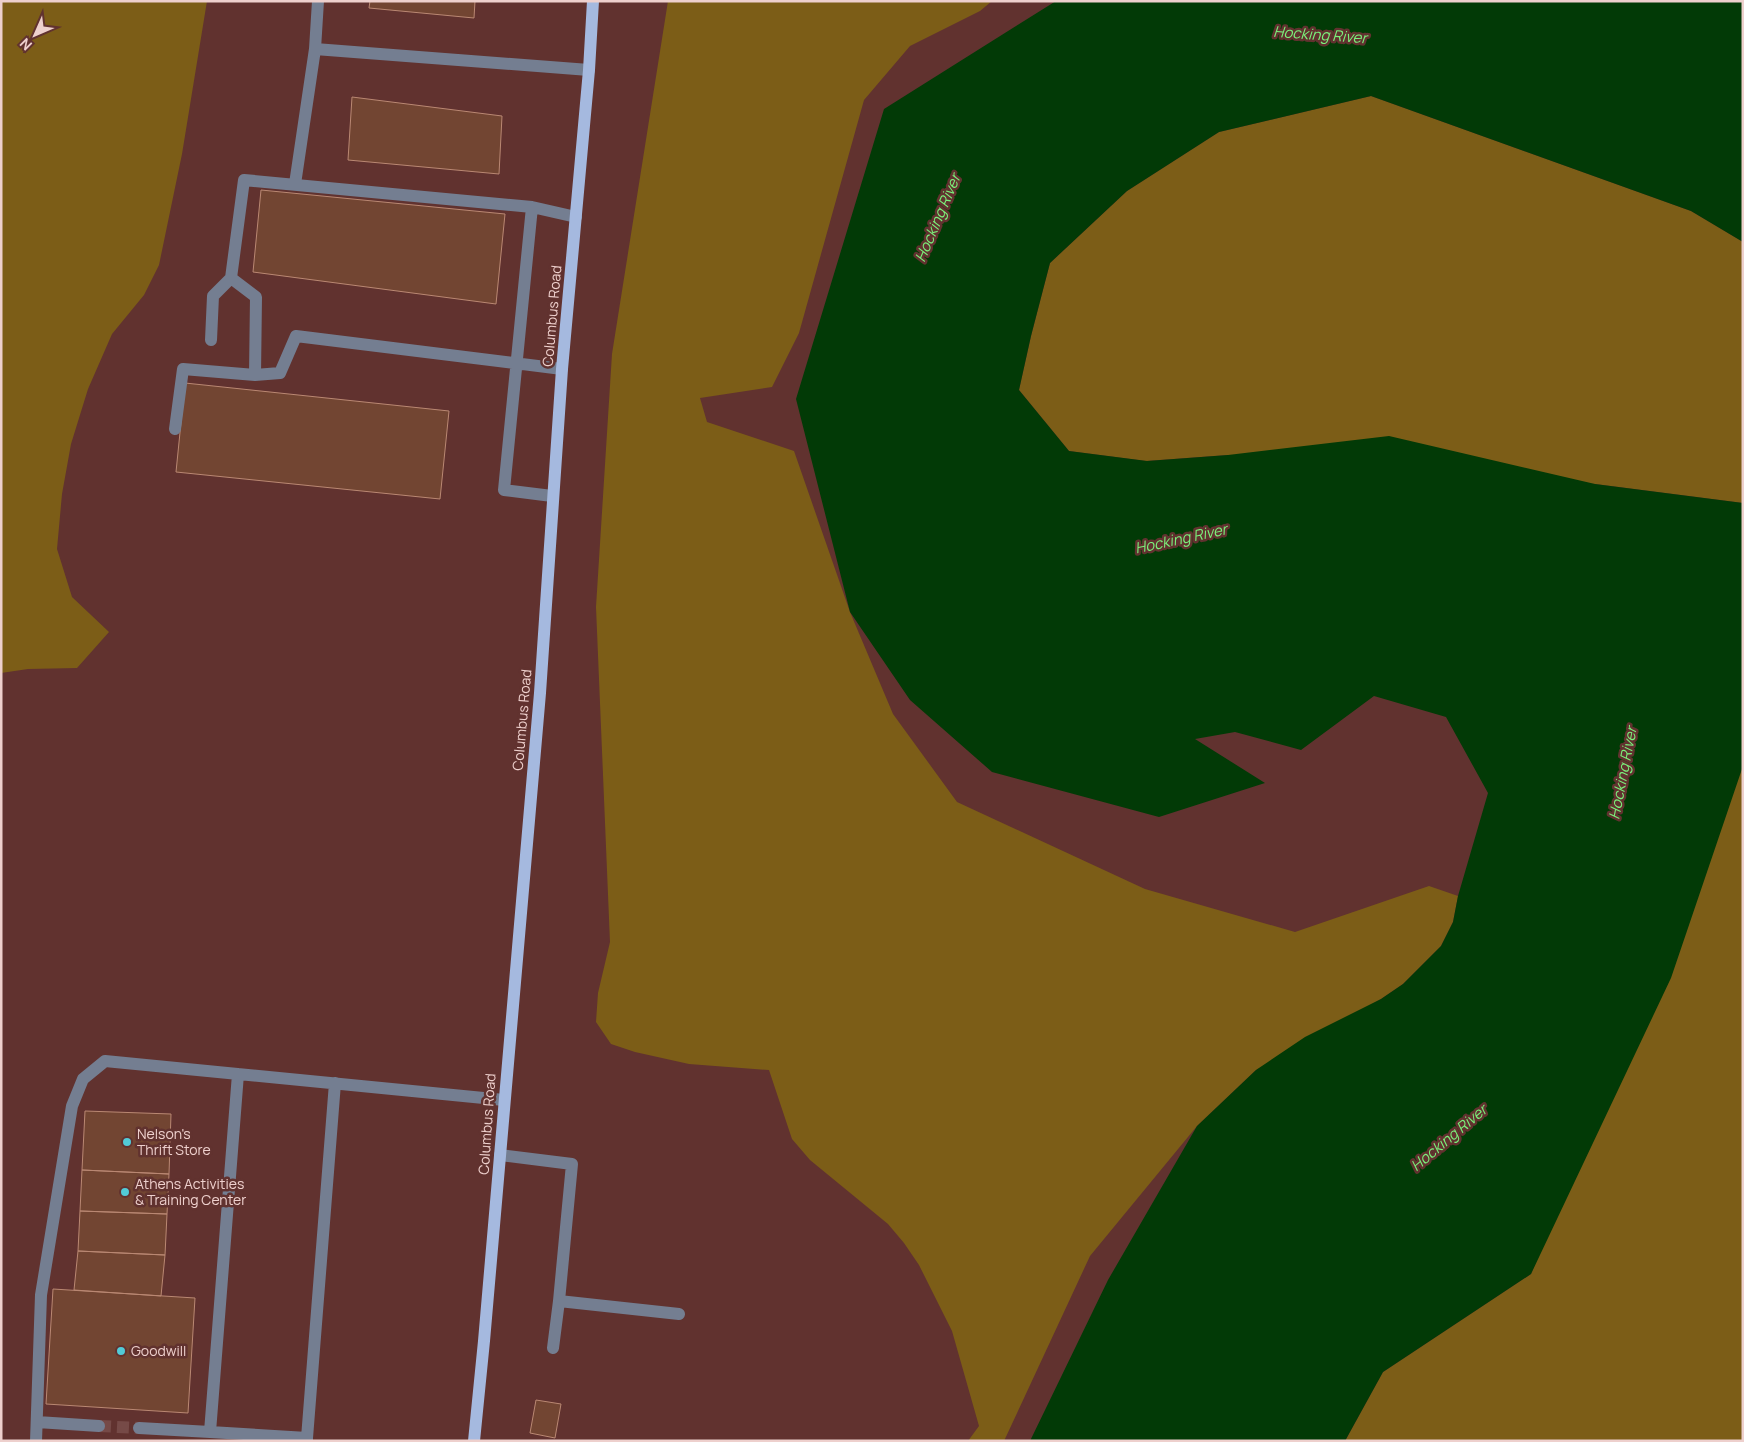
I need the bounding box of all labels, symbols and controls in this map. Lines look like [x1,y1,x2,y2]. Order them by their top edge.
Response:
north arrow [10,10,60,60]
water label: Hocking River [1273,21,1370,48]
text: N [15,34,36,55]
water label: Hocking River [910,168,967,265]
street label: Columbus Road [538,264,565,367]
water label: Hocking River [1133,518,1231,559]
street label: Columbus Road [508,668,535,771]
water label: Hocking River [1603,722,1642,821]
street label: Columbus Road [473,1073,500,1175]
water label: Hocking River [1406,1098,1493,1176]
place label: Nelson's Thrift Store [137,1124,211,1159]
marker: Nelson's Thrift Store [121,1136,133,1148]
place label: Athens Activities & Training Center [135,1174,246,1209]
marker: Athens Activities & Training Center [119,1186,131,1198]
place label: Goodwill [131,1341,186,1360]
marker: Goodwill [115,1345,127,1357]

